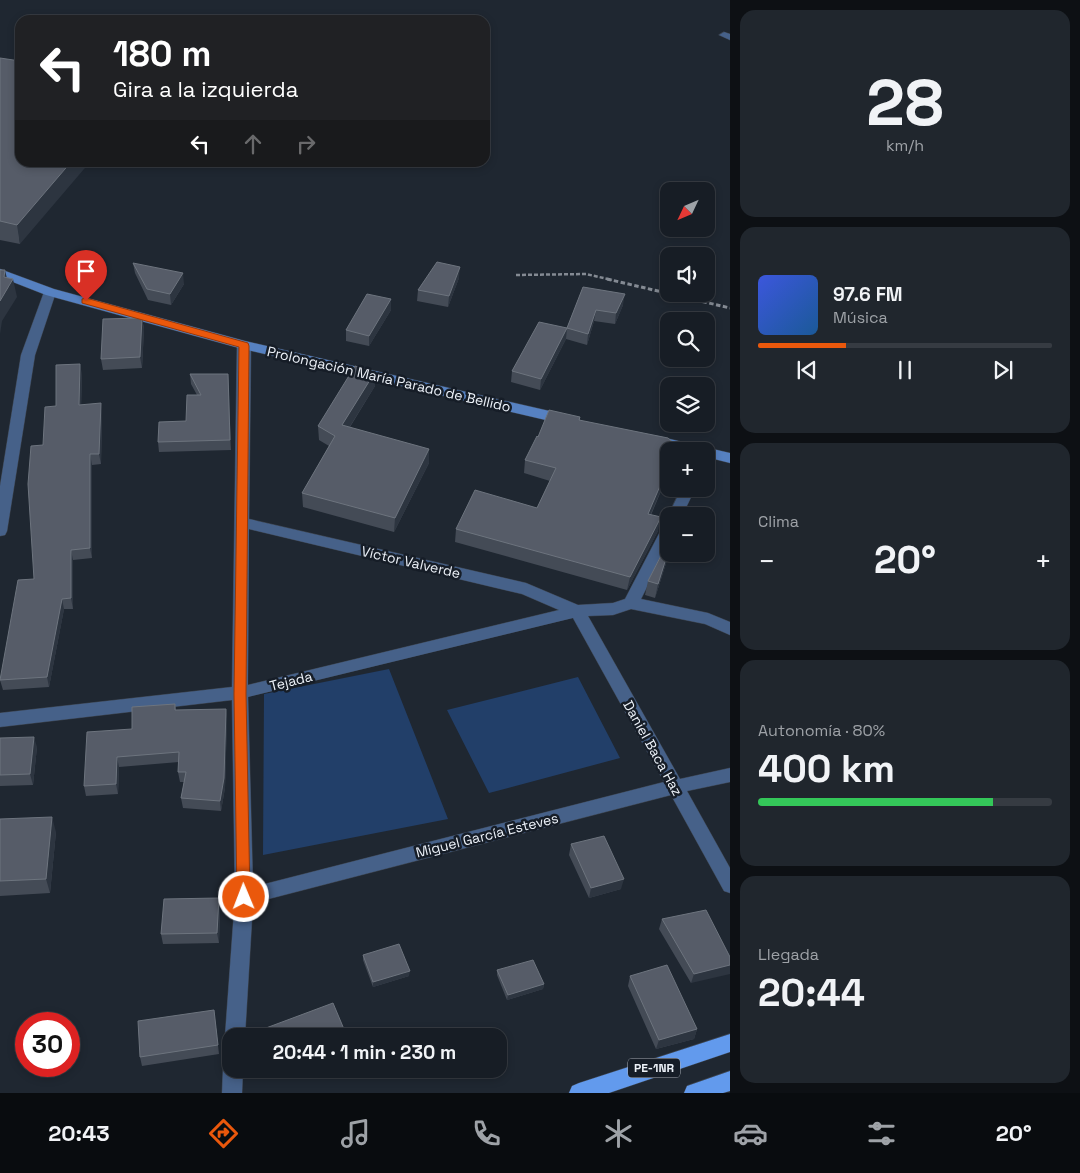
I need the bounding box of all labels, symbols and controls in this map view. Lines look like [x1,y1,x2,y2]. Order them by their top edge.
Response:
text: 180 m [113,32,211,76]
icon: left [30,35,95,100]
text: 28 [866,61,944,144]
text: Gira a la izquierda [113,75,298,103]
icon: left [186,130,214,158]
icon: ahead [239,130,267,158]
icon: right [292,130,320,158]
text: km/h [886,135,924,156]
north arrow [660,182,715,238]
map controls [660,182,715,562]
button: sound [660,247,715,302]
pin [65,250,107,301]
icon: arrive [72,257,100,285]
text: 97.6 FM [833,282,903,307]
text: Música [833,307,888,328]
button: search [660,312,715,367]
street label: Prolongación María Parado de Bellido [265,342,513,416]
icon: previous [793,356,821,384]
icon: pause [891,356,919,384]
icon: next [989,356,1017,384]
button: layers [660,377,715,432]
button: + [660,442,715,497]
button: − [660,507,715,562]
text: Clima [758,511,799,532]
text: 20° [874,536,936,584]
street label: Víctor Valverde [360,542,462,582]
text: − [758,543,775,579]
text: + [1035,543,1052,579]
street label: Tejada [268,667,314,695]
street label: Daniel Baca Haz [619,697,687,799]
text: Autonomía · 80% [758,720,885,741]
text: 400 km [758,745,895,793]
street label: Miguel García Esteves [414,809,560,861]
position arrow [217,870,269,922]
text: Llegada [758,944,819,965]
text: 20:44 [758,969,865,1017]
speed limit sign: 30 [15,1012,80,1077]
text: 20:44 · 1 min · 230 m [273,1040,456,1065]
road number: PE-1NR [628,1058,680,1078]
icon: directions [206,1116,241,1151]
icon: music [338,1116,373,1151]
icon: phone [469,1116,504,1151]
icon: climate [601,1116,636,1151]
icon: car [733,1116,768,1151]
icon: filters [864,1116,899,1151]
text: 20:43 [48,1119,110,1147]
text: 20° [996,1119,1032,1147]

